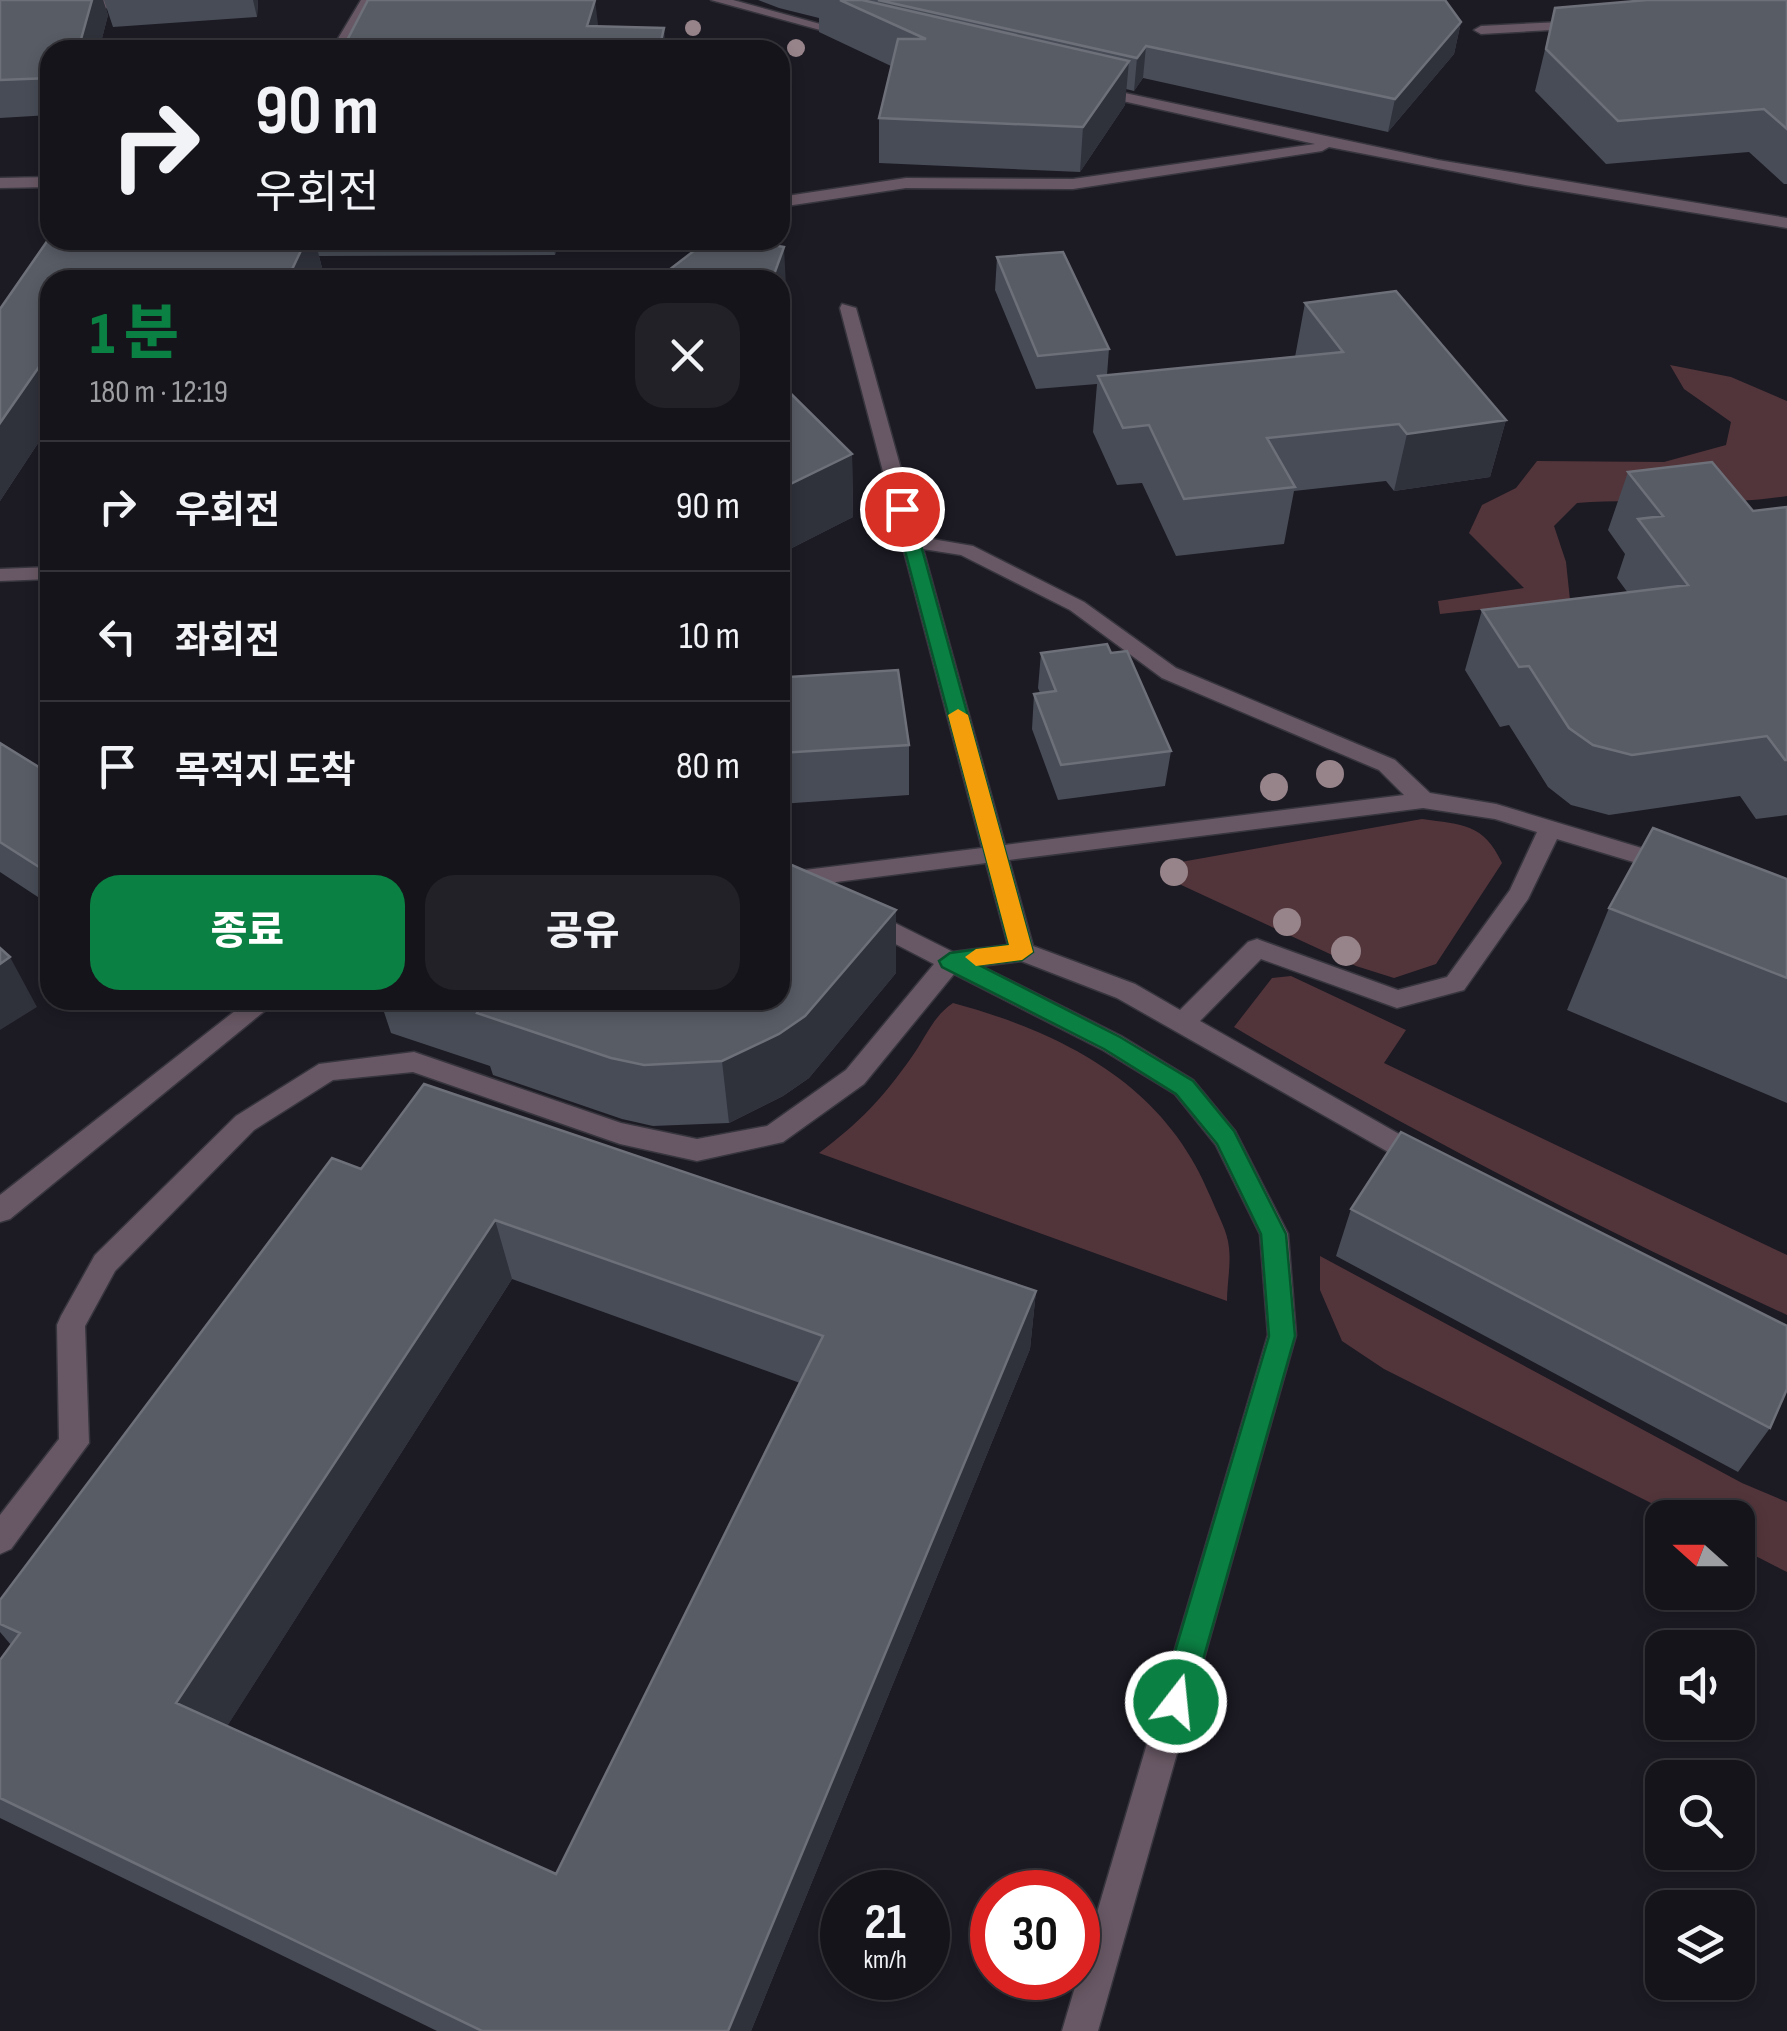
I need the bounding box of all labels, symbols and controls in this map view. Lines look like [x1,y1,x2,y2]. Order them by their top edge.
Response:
text: 90 m [255,70,379,154]
icon: right [90,80,220,210]
text: 우회전 [255,166,379,221]
text: 1 분 [90,299,179,371]
button: close [635,303,740,408]
text: 180 m · 12:19 [90,373,228,412]
pin [860,467,945,552]
icon: right [90,479,145,534]
icon: arrive [875,482,930,537]
text: 90 m [676,484,740,529]
text: 우회전 [175,489,280,534]
icon: left [90,609,145,664]
text: 10 m [679,614,740,659]
text: 좌회전 [175,619,280,664]
icon: arrive [90,739,145,794]
text: 80 m [676,744,740,789]
text: 목적지 도착 [175,749,356,794]
button: 종료 [90,875,405,990]
button: 공유 [425,875,740,990]
north arrow [1645,1500,1755,1610]
map controls [1645,1500,1755,2000]
button: sound [1645,1630,1755,1740]
position arrow [1124,1650,1228,1754]
button: search [1645,1760,1755,1870]
speed limit sign: 30 [970,1870,1100,2000]
button: layers [1645,1890,1755,2000]
text: 21 [864,1893,906,1953]
text: km/h [863,1945,907,1976]

